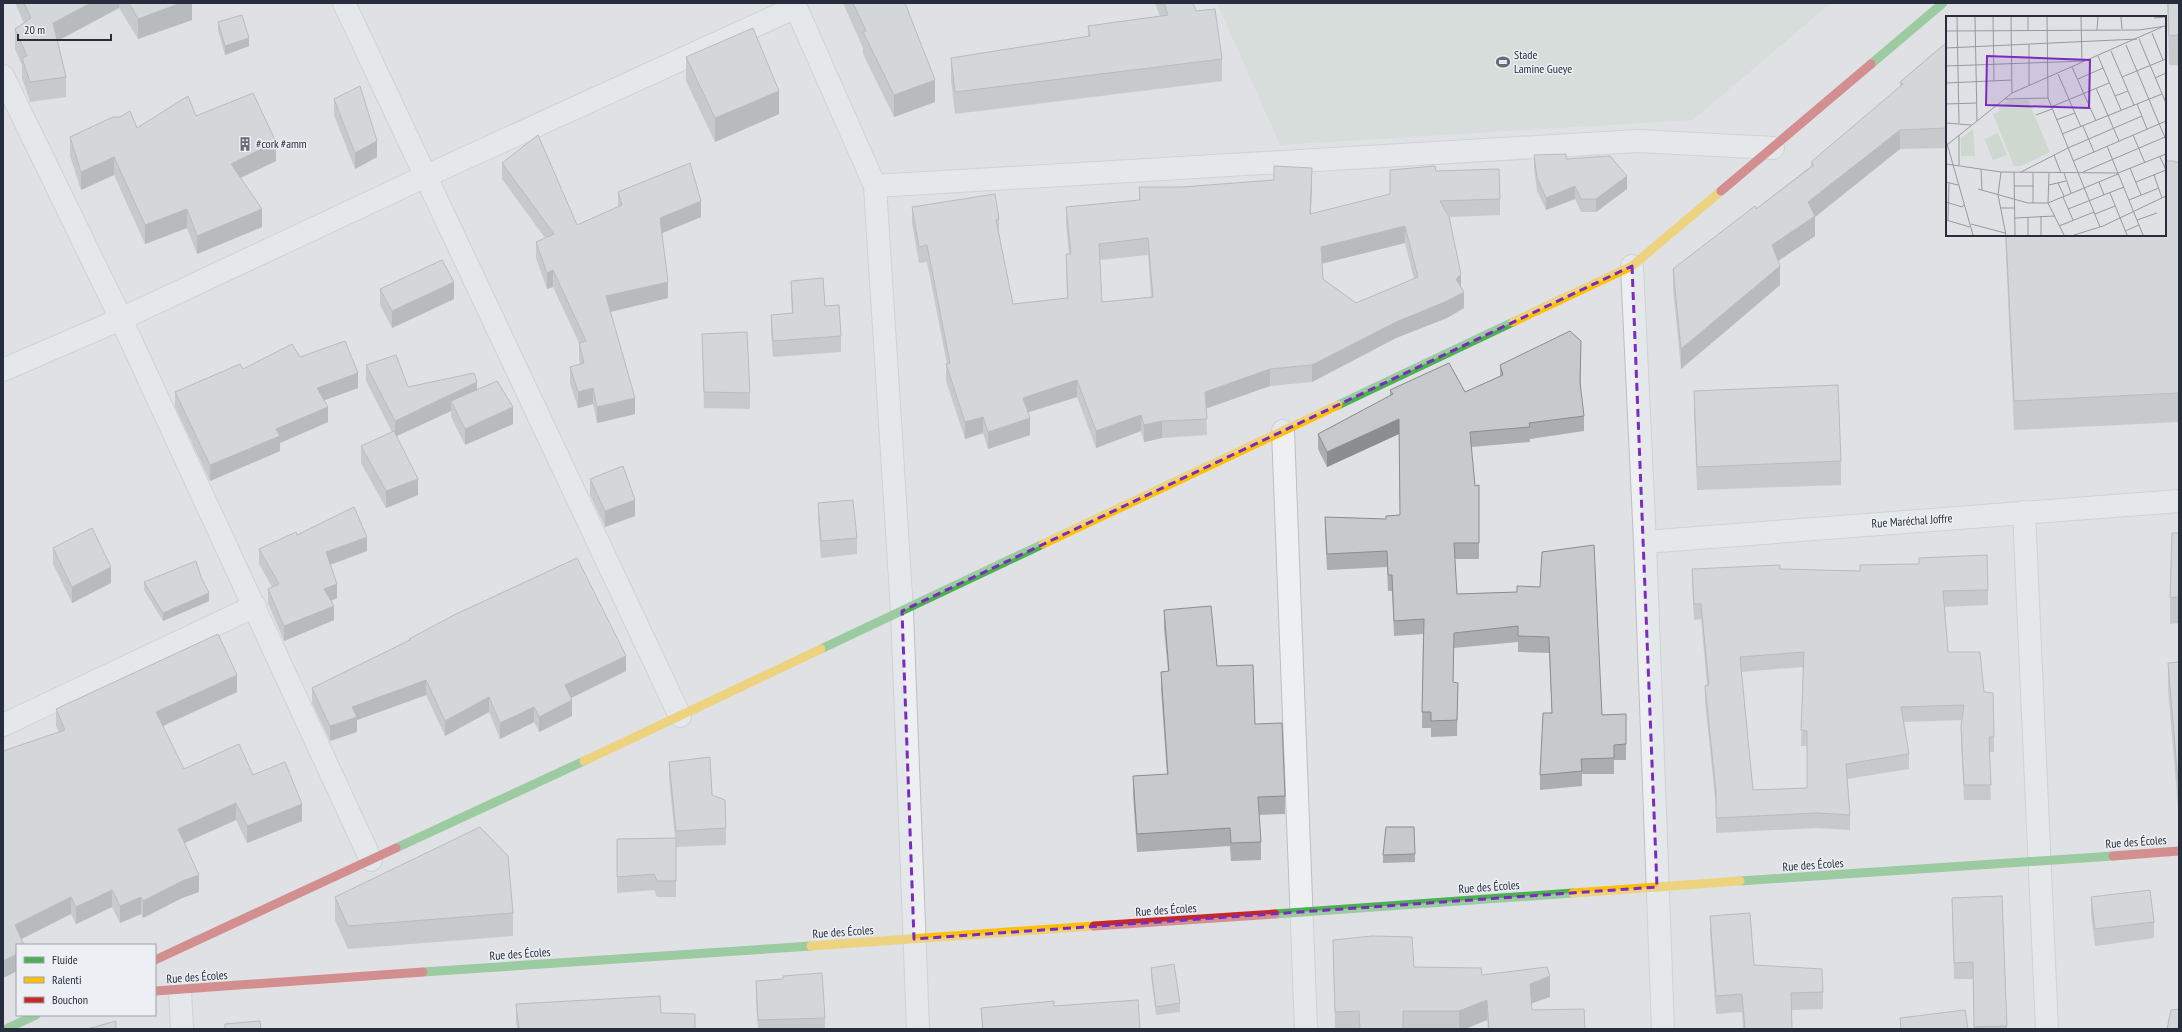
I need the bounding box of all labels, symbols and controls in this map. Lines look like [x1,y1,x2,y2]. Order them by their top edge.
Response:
scale bar [18,16,111,42]
inset map [1946,16,2166,236]
text: 20 m [24,22,45,37]
place label: Stade Lamine Gueye [1514,47,1572,76]
sports icon: Stade Lamine Gueye [1495,54,1511,70]
building icon: #cork #amm [237,136,253,152]
place label: #cork #amm [256,136,307,151]
street label: Rue Maréchal Joffre [1871,510,1953,531]
street label: Rue des Écoles [2105,832,2167,851]
street label: Rue des Écoles [1782,855,1844,874]
street label: Rue des Écoles [1458,877,1520,896]
street label: Rue des Écoles [1135,900,1197,919]
street label: Rue des Écoles [812,922,874,941]
legend [16,944,156,1016]
street label: Rue des Écoles [489,944,551,963]
text: Fluide [52,952,78,967]
street label: Rue des Écoles [166,967,228,986]
text: Ralenti [52,972,81,987]
text: Bouchon [52,992,88,1007]

